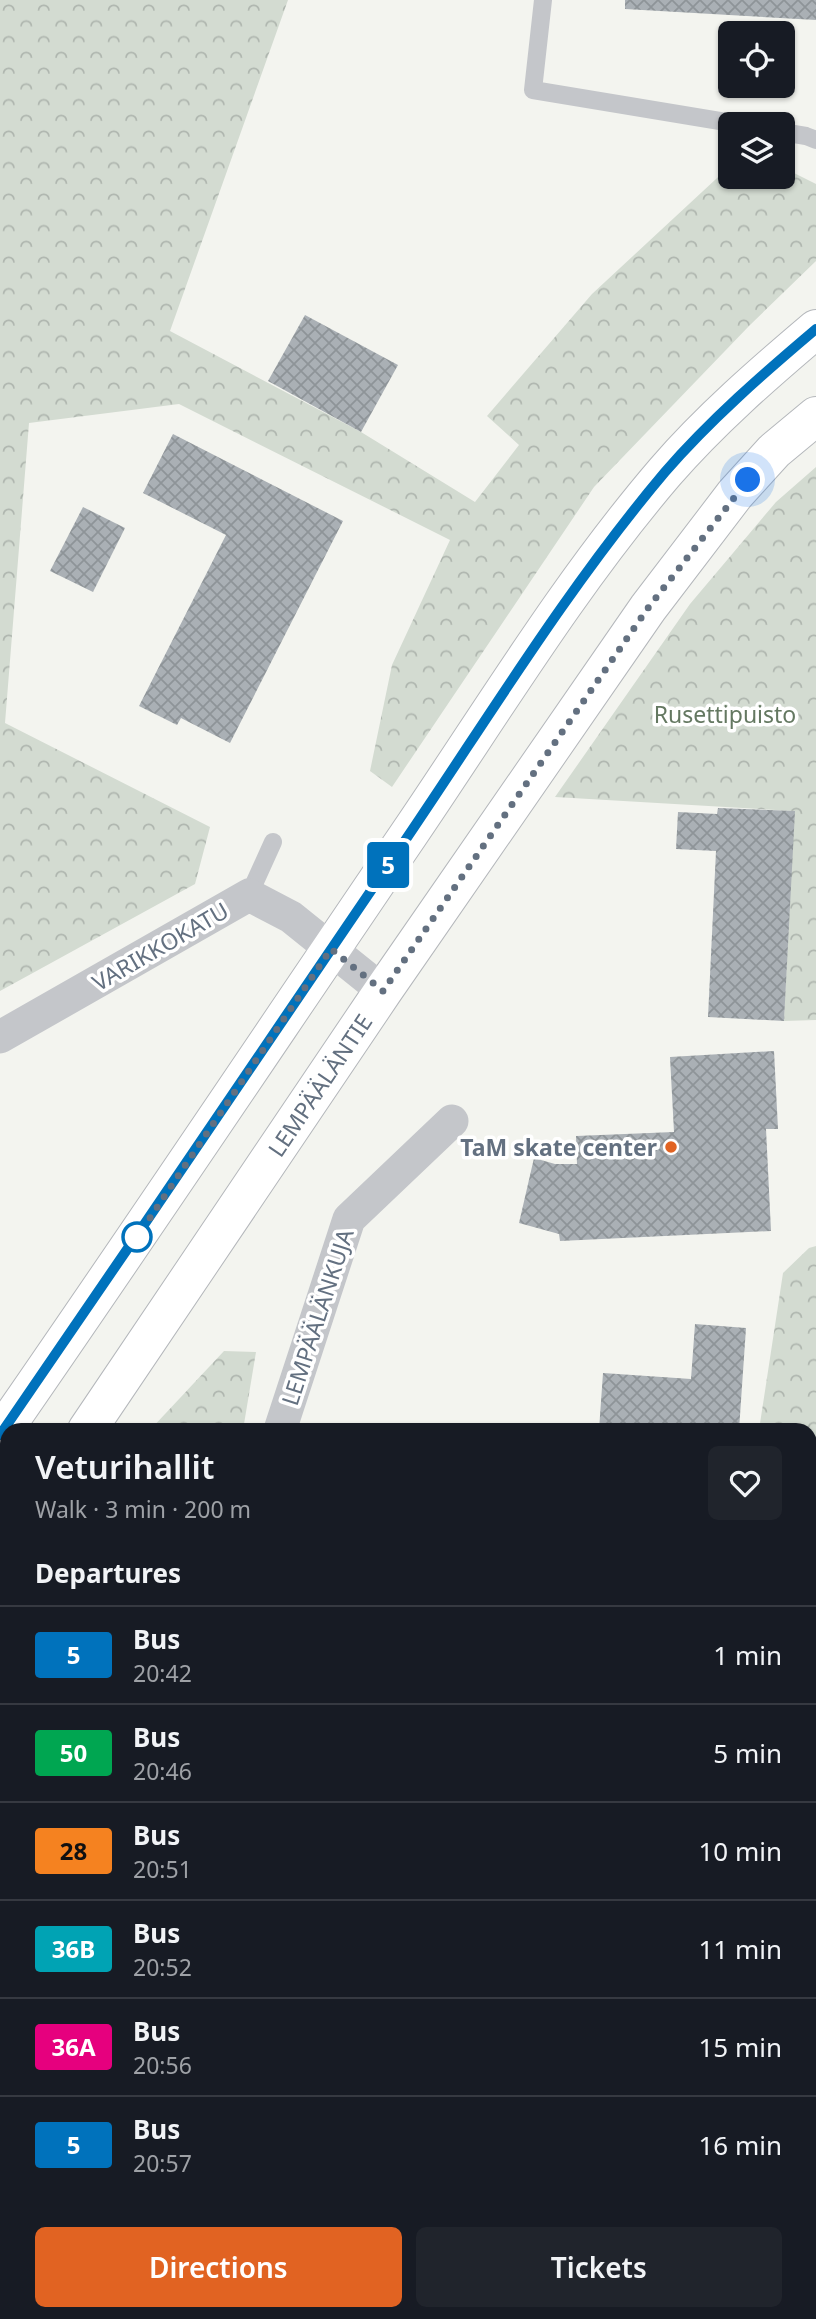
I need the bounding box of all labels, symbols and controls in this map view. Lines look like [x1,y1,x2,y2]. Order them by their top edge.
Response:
map controls [718,21,795,189]
button: locate [718,21,795,98]
button: layers [718,112,795,189]
your location [730,462,765,497]
park label: Rusettipuisto [654,698,796,730]
line badge: 5 [365,842,411,888]
text: 5 [381,848,395,881]
street label: VARIKKOKATU [86,894,234,998]
street label: LEMPÄÄLÄNTIE [260,1007,379,1163]
place label: TaM skate center [460,1131,657,1163]
marker: TaM skate center [663,1139,679,1155]
unlabelled marker [122,1222,152,1252]
street label: LEMPÄÄLÄNKUJA [273,1224,361,1410]
text: Veturihallit [35,1444,214,1489]
button: heart [708,1446,782,1520]
text: Walk · 3 min · 200 m [35,1493,251,1525]
text: Departures [35,1555,181,1591]
text: Bus [133,1621,180,1657]
text: 1 min [713,1637,782,1673]
text: 5 [67,1638,80,1671]
text: 20:42 [133,1657,192,1689]
text: Bus [133,1719,180,1755]
text: 5 min [713,1735,782,1771]
text: 50 [60,1736,87,1769]
text: 20:46 [133,1755,192,1787]
text: Bus [133,1817,180,1853]
text: 10 min [698,1833,782,1869]
text: 28 [60,1834,87,1867]
text: 20:51 [133,1853,192,1885]
text: Bus [133,1915,180,1951]
text: 11 min [698,1931,782,1967]
text: 36B [52,1932,95,1965]
text: 20:52 [133,1951,192,1983]
text: Bus [133,2013,180,2049]
text: 15 min [698,2029,782,2065]
text: 36A [51,2030,96,2063]
text: 20:56 [133,2049,192,2081]
text: Bus [133,2111,180,2147]
text: 16 min [698,2127,782,2163]
text: 5 [67,2128,80,2161]
text: 20:57 [133,2147,192,2179]
button: Directions [35,2227,402,2307]
button: Tickets [416,2227,782,2307]

